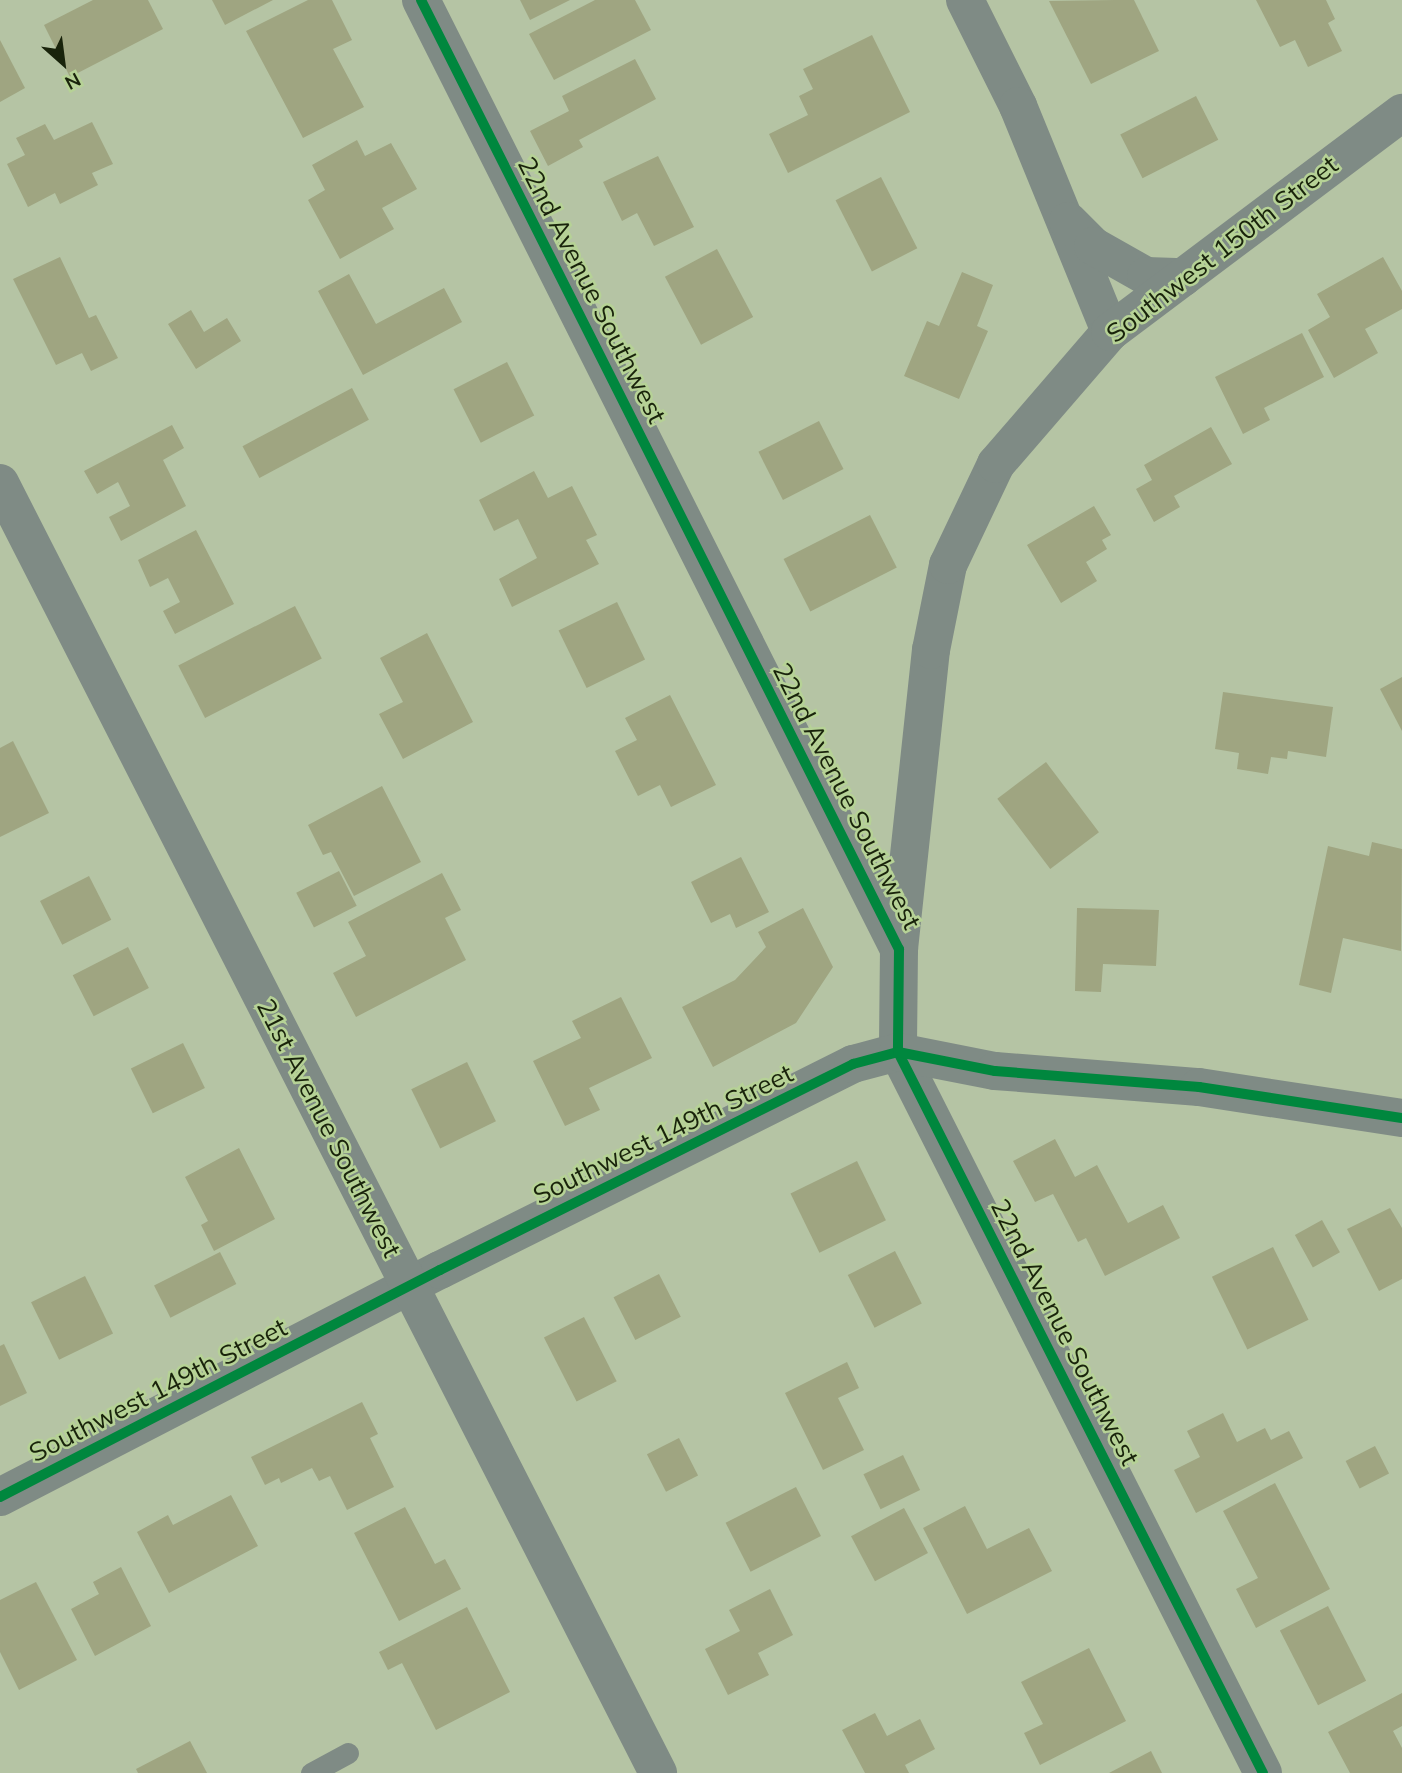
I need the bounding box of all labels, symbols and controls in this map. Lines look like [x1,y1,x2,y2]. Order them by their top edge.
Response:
north arrow [28,28,98,98]
text: N [61,68,85,96]
street label: Southwest 150th Street [1100,149,1344,349]
street label: 22nd Avenue Southwest [511,152,673,428]
street label: 22nd Avenue Southwest [766,658,928,934]
street label: 21st Avenue Southwest [250,994,408,1262]
street label: Southwest 149th Street [528,1057,798,1211]
street label: 22nd Avenue Southwest [984,1194,1146,1470]
street label: Southwest 149th Street [24,1311,292,1469]

